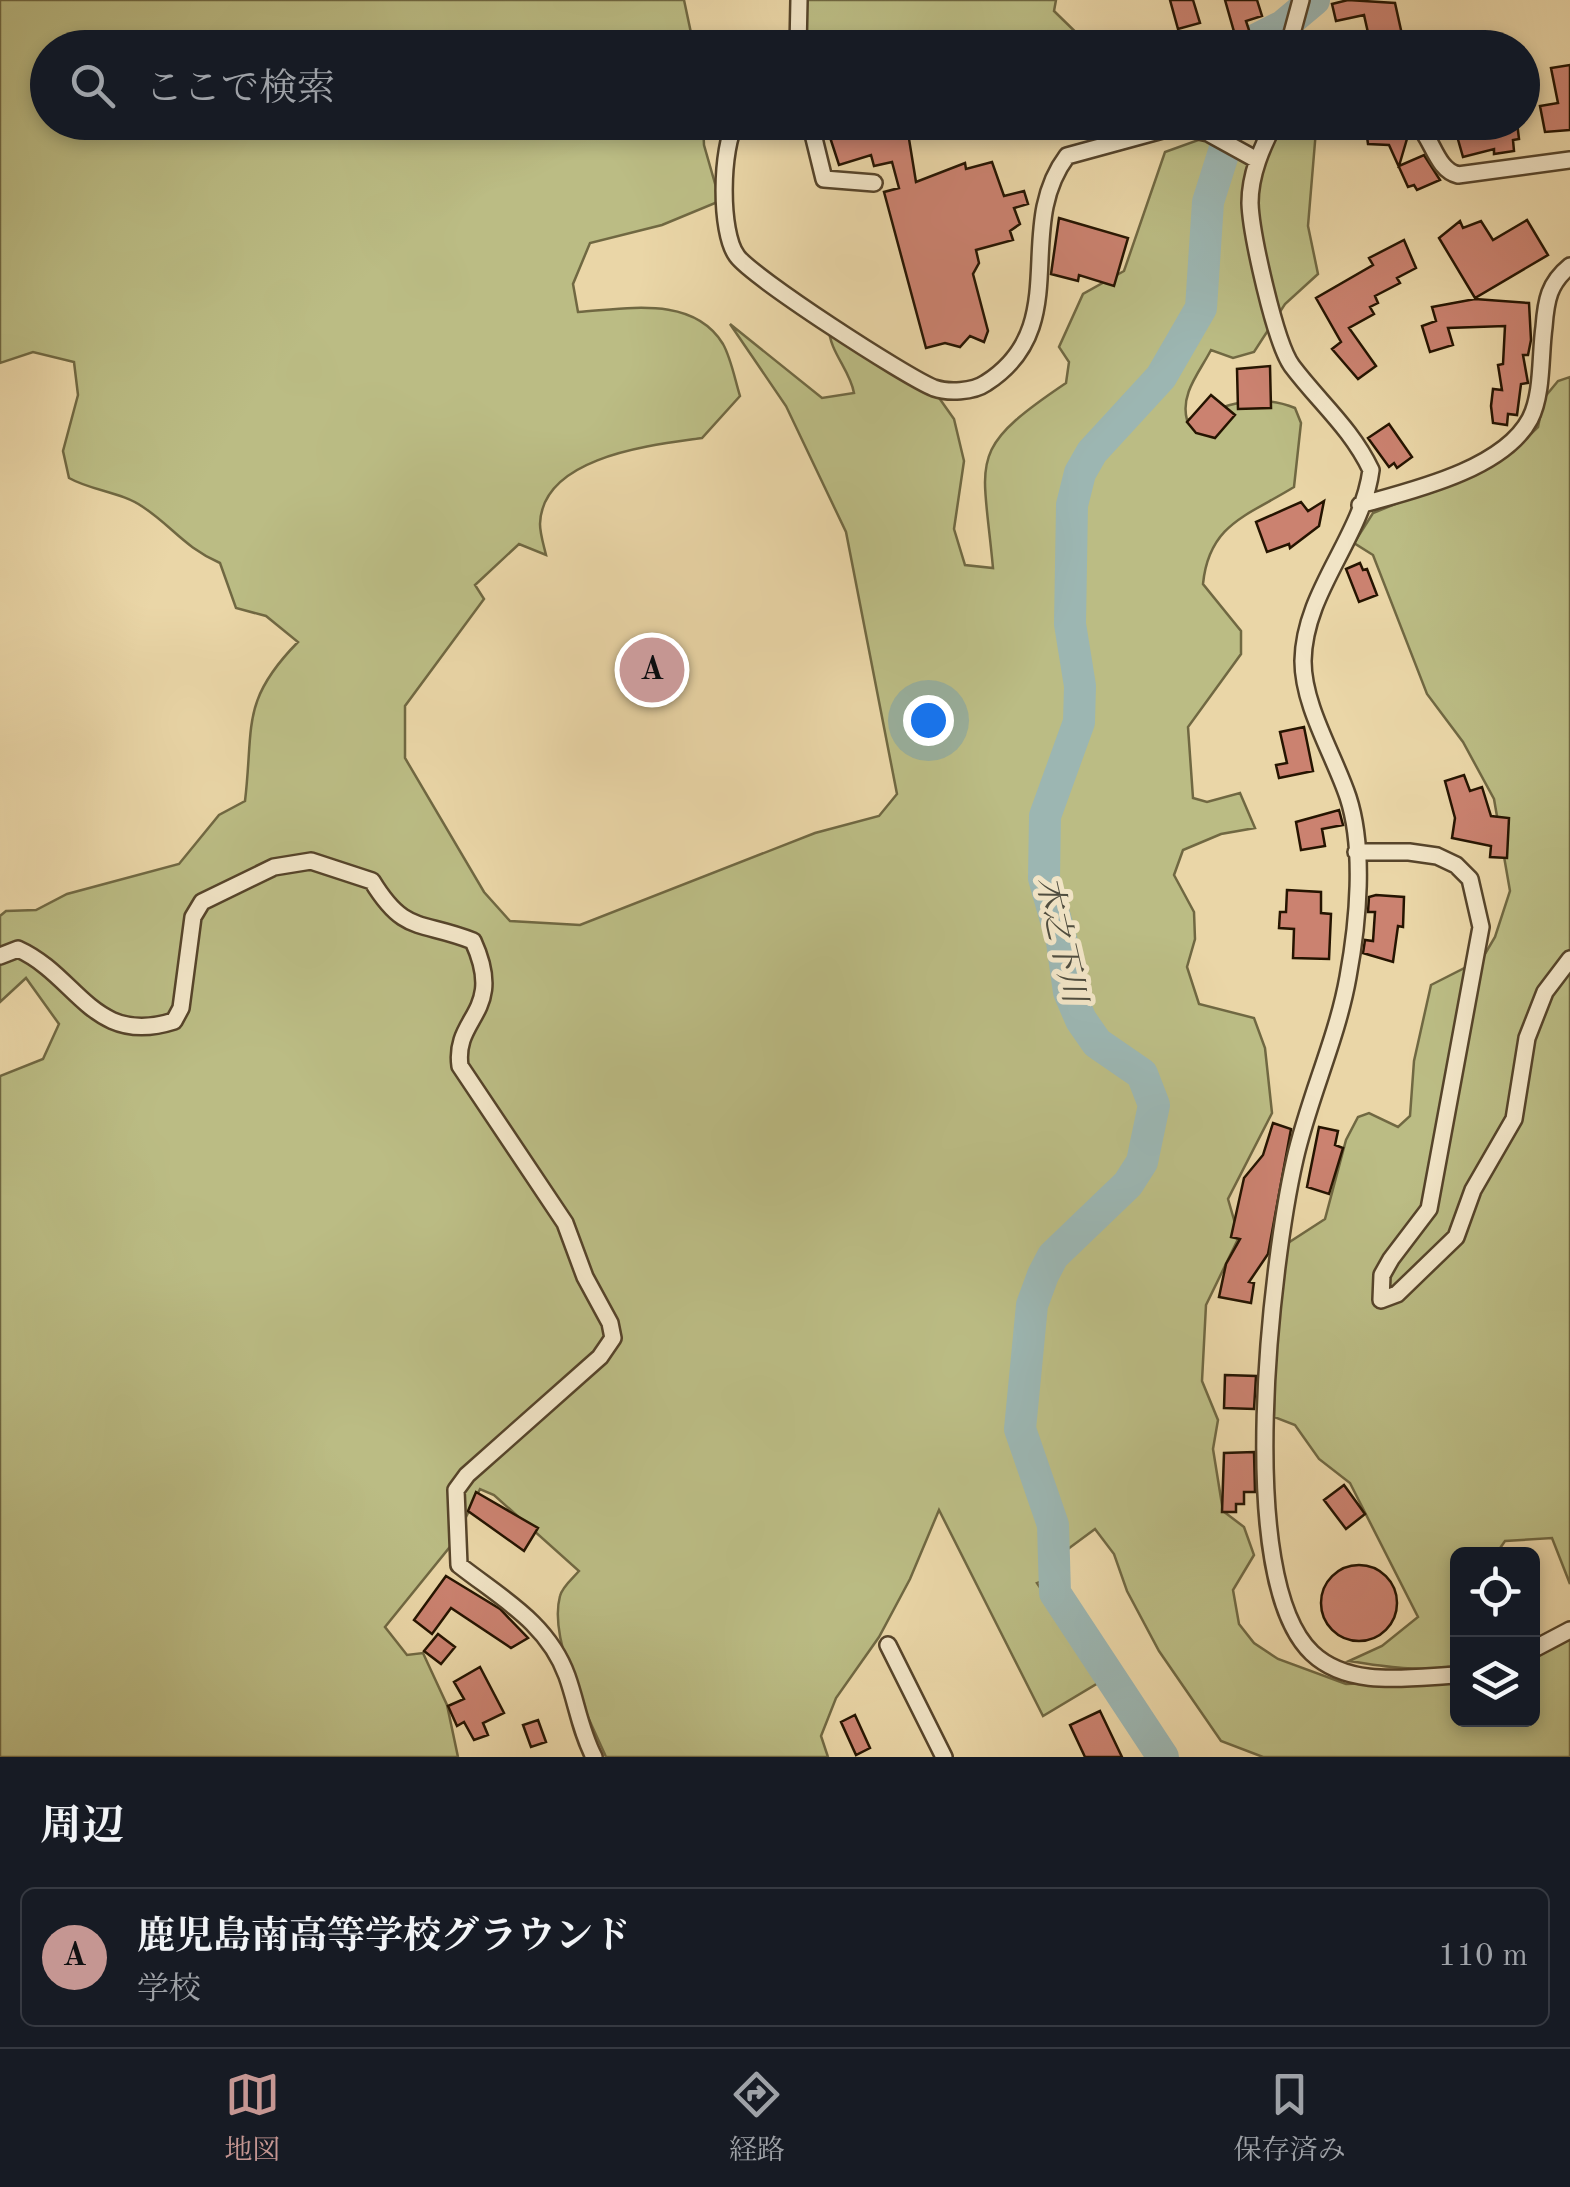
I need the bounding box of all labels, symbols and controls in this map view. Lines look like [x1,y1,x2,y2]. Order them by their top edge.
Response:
search box [30,30,1540,140]
icon: search [65,58,120,113]
text: ここで検索 [145,71,335,109]
pin: A [620,632,684,708]
your location [903,695,954,746]
water label: 木之下川 [1029,873,1093,1009]
map controls [1450,1547,1540,1727]
button: locate [1450,1547,1540,1637]
button: layers [1450,1637,1540,1727]
text: 周辺 [40,1807,124,1849]
text: 鹿児島南高等学校グラウンド [137,1919,631,1957]
text: A [62,1941,87,1973]
text: 110 m [1438,1941,1528,1973]
text: 学校 [137,1975,201,2007]
tab: 地図 [224,2067,280,2170]
tab: 経路 [729,2067,785,2170]
tab: 保存済み [1234,2067,1346,2170]

